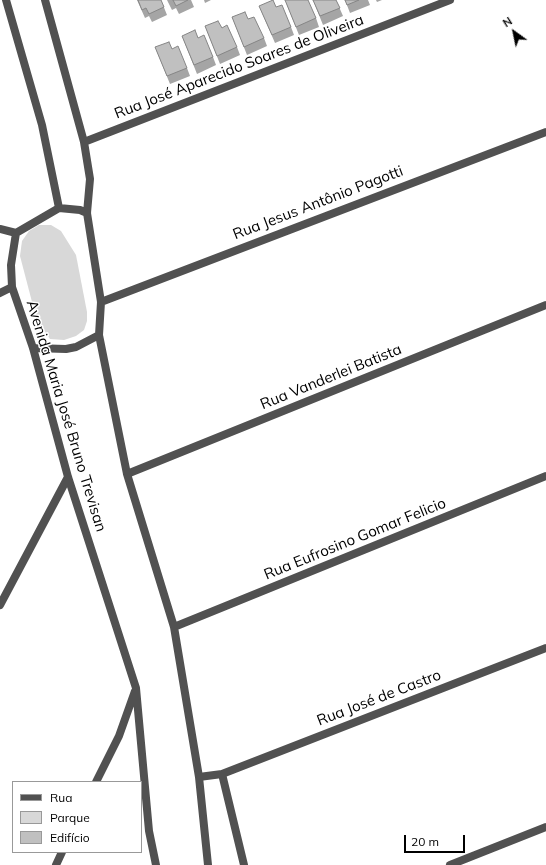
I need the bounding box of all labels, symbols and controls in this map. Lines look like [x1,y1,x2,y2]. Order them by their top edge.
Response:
street label: Rua José Aparecido Soares de Oliveira [112,11,366,123]
north arrow [494,12,534,52]
text: N [500,14,515,30]
street label: Rua Jesus Antônio Pagotti [230,162,406,244]
street label: Avenida Maria José Bruno Trevisan [22,298,110,534]
street label: Rua Vanderlei Batista [258,340,404,414]
street label: Rua Eufrosino Gomar Felicio [261,494,449,584]
street label: Rua José de Castro [314,666,444,730]
legend [12,781,142,853]
text: Rua [50,790,72,805]
text: Parque [50,810,90,825]
scale bar [406,827,467,853]
text: Edifício [50,830,90,845]
text: 20 m [411,834,439,849]

